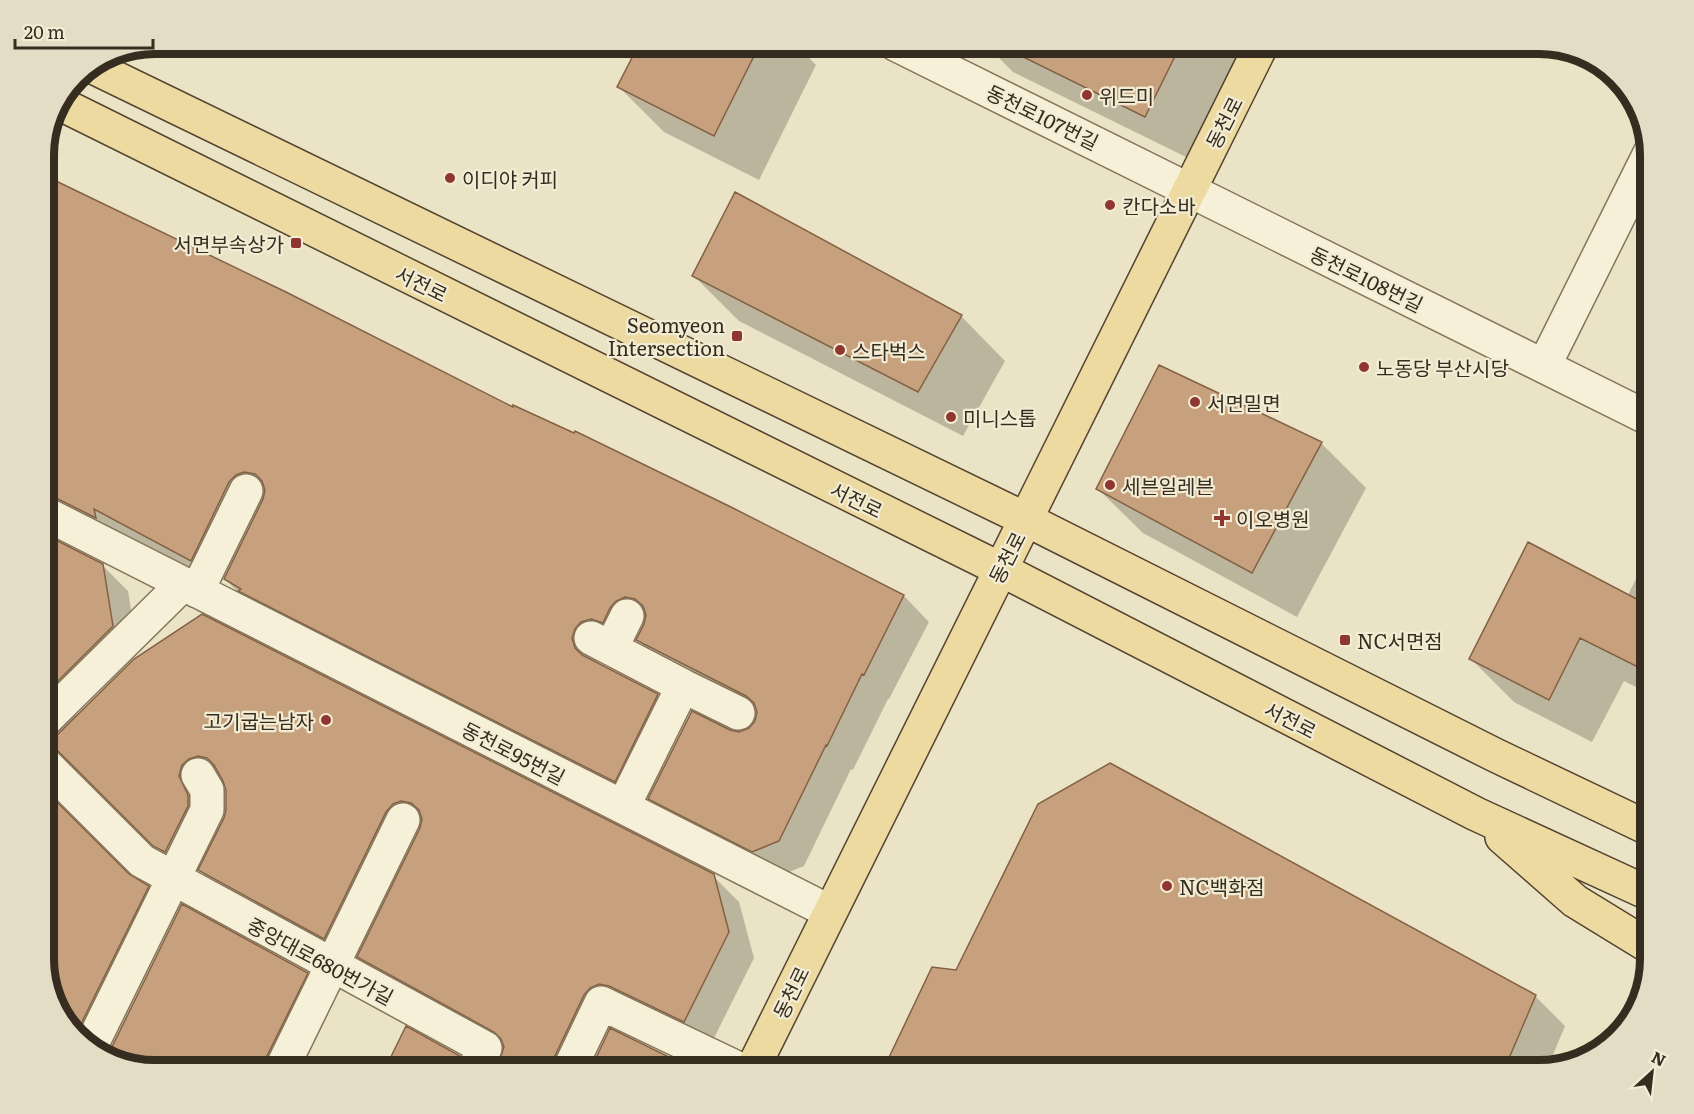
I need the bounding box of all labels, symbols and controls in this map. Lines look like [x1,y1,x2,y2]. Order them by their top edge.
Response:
scale bar [15,12,153,50]
text: 20 m [24,18,65,45]
street label: 동천로107번길 [982,76,1104,156]
place label: 위드미 [1099,80,1154,110]
marker: 위드미 [1080,88,1094,102]
street label: 동천로 [1197,91,1249,153]
place label: 이디야 커피 [462,163,558,193]
marker: 이디야 커피 [443,171,457,185]
place label: 칸다소바 [1122,190,1196,220]
marker: 칸다소바 [1103,198,1117,212]
place label: 서면부속상가 [174,228,284,258]
marker: 서면부속상가 [289,236,303,250]
street label: 동천로108번길 [1305,238,1429,318]
street label: 서전로 [391,257,453,309]
place label: Seomyeon Intersection [608,309,725,362]
marker: Seomyeon Intersection [730,329,744,343]
place label: 스타벅스 [852,335,926,365]
marker: 스타벅스 [833,343,847,357]
place label: 노동당 부산시당 [1376,352,1509,382]
marker: 노동당 부산시당 [1357,360,1371,374]
place label: 서면밀면 [1207,387,1281,417]
marker: 서면밀면 [1188,395,1202,409]
place label: 미니스톱 [963,402,1037,432]
marker: 미니스톱 [944,410,958,424]
place label: 세븐일레븐 [1122,470,1214,500]
street label: 서전로 [826,473,888,525]
marker: 세븐일레븐 [1103,478,1117,492]
place label: 이오병원 [1236,503,1310,533]
marker: 이오병원 [1213,509,1231,527]
street label: 동천로 [980,526,1032,588]
place label: NC서면점 [1357,625,1443,655]
marker: NC서면점 [1338,633,1352,647]
street label: 서전로 [1260,693,1322,745]
place label: 고기굽는남자 [204,705,314,735]
marker: 고기굽는남자 [319,713,333,727]
street label: 동천로95번길 [457,713,571,791]
place label: NC백화점 [1179,871,1265,901]
marker: NC백화점 [1160,879,1174,893]
street label: 중앙대로680번가길 [242,909,400,1011]
street label: 동천로 [764,961,816,1023]
north arrow [1622,1042,1682,1102]
text: N [1648,1044,1671,1071]

